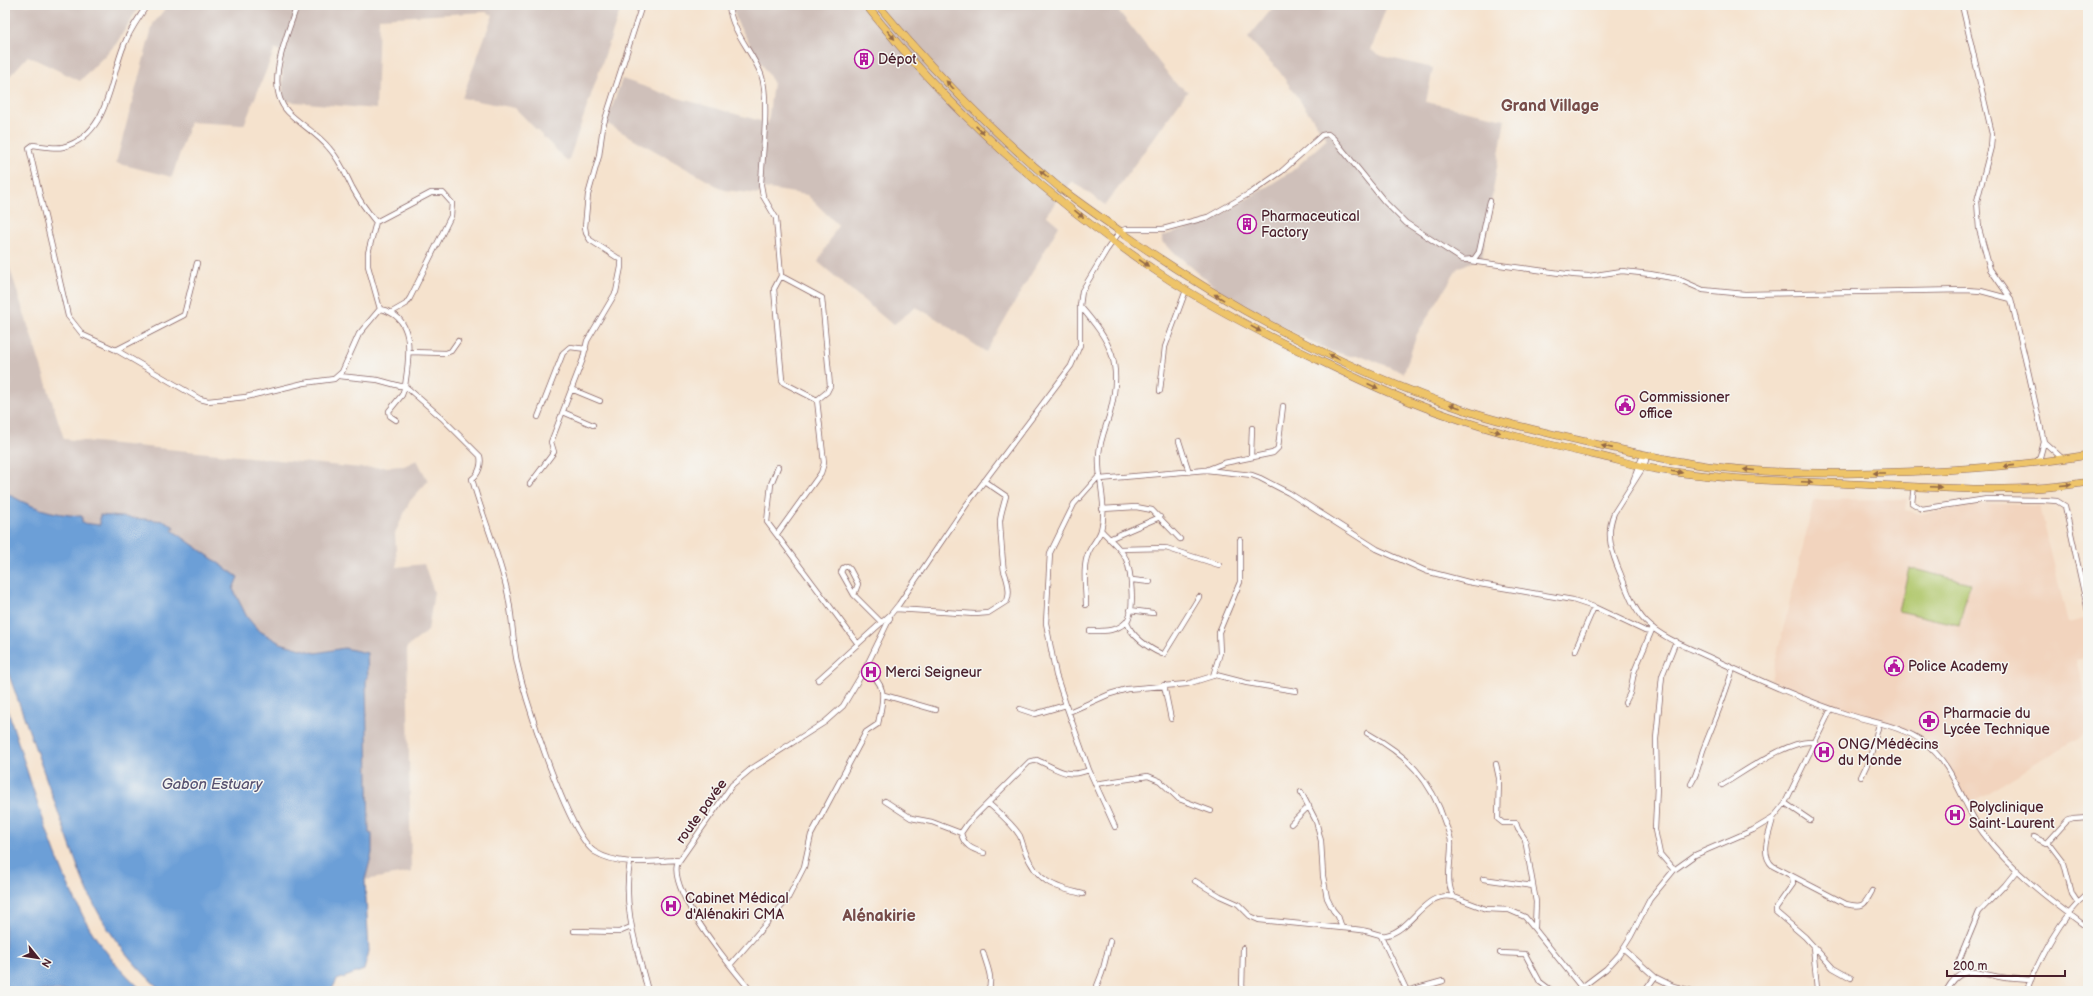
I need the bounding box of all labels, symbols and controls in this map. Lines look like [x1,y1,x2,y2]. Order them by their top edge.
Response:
one-way arrow [886,30,895,40]
building icon: Dépot [853,48,875,70]
place label: Dépot [878,51,917,68]
one-way arrow [945,80,954,90]
district label: Grand Village [1501,97,1599,116]
one-way arrow [975,125,985,134]
one-way arrow [1039,169,1050,178]
place label: Pharmaceutical Factory [1261,208,1360,241]
one-way arrow [1073,209,1084,218]
building icon: Pharmaceutical Factory [1236,213,1258,235]
one-way arrow [1139,259,1150,267]
one-way arrow [1214,293,1224,301]
one-way arrow [1250,326,1262,333]
one-way arrow [1329,354,1340,360]
one-way arrow [1367,383,1379,389]
place label: Commissioner office [1639,389,1731,422]
public building icon: Commissioner office [1614,394,1636,416]
one-way arrow [1448,403,1460,409]
one-way arrow [1489,428,1501,434]
one-way arrow [1601,443,1613,449]
one-way arrow [2003,463,2015,469]
one-way arrow [1743,467,1755,473]
one-way arrow [1671,469,1683,475]
one-way arrow [1872,470,1885,476]
one-way arrow [1801,478,1813,485]
one-way arrow [2060,481,2072,488]
one-way arrow [1930,483,1942,490]
public building icon: Police Academy [1883,655,1905,677]
place label: Police Academy [1908,658,2009,675]
hospital icon: Merci Seigneur [860,661,882,683]
place label: Merci Seigneur [885,664,983,681]
place label: Pharmacie du Lycée Technique [1943,705,2050,738]
pharmacy icon: Pharmacie du Lycée Technique [1918,710,1940,732]
place label: ONG/Médécins du Monde [1838,736,1939,769]
hospital icon: ONG/Médécins du Monde [1813,741,1835,763]
water label: Gabon Estuary [162,775,264,794]
street label: route pavée [672,776,731,847]
place label: Polyclinique Saint-Laurent [1969,799,2055,832]
hospital icon: Polyclinique Saint-Laurent [1944,804,1966,826]
place label: Cabinet Médical d'Alénakiri CMA [685,890,789,923]
hospital icon: Cabinet Médical d'Alénakiri CMA [660,895,682,917]
district label: Alénakirie [841,907,916,926]
north arrow [18,938,58,978]
scale bar [1947,952,2065,978]
text: N [39,956,54,970]
text: 200 m [1953,959,1987,974]

